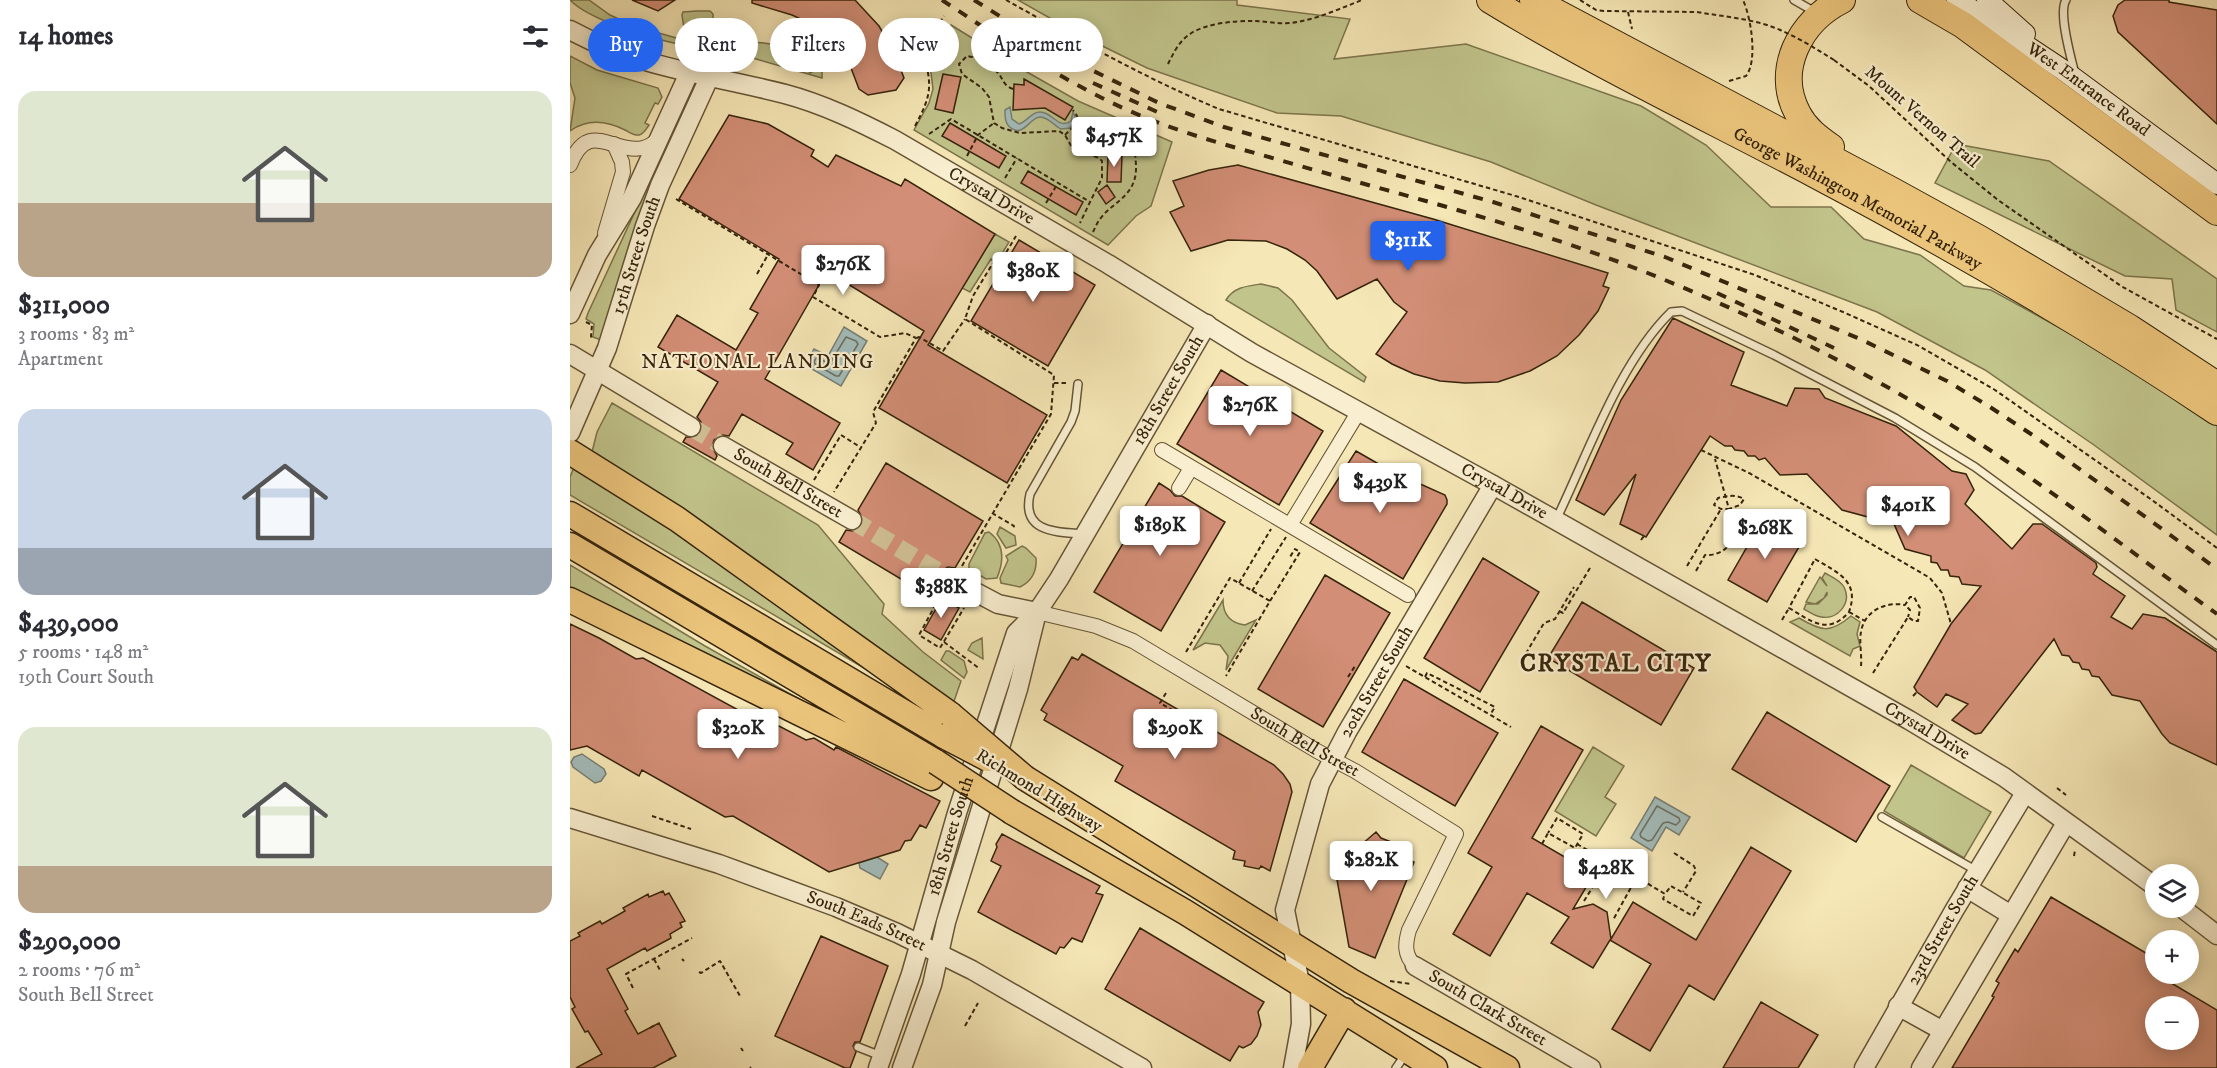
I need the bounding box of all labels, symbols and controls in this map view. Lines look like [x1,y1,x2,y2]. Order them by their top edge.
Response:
chip: Buy [588,18,663,72]
chip: Rent [675,18,758,72]
chip: Filters [770,18,866,72]
chip: New [878,18,959,72]
chip: Apartment [971,18,1103,72]
text: 14 homes [18,20,113,53]
icon: filters [519,20,552,53]
street label: West Entrance Road [2022,37,2154,141]
street label: Mount Vernon Trail [1860,61,1984,173]
pin: $457K [1072,117,1156,168]
street label: George Washington Memorial Parkway [1729,123,1986,275]
text: $457K [1086,124,1142,149]
icon: home [231,130,339,238]
street label: Crystal Drive [944,162,1038,230]
street label: 15th Street South [607,193,666,317]
pin: $311K [1366,221,1450,272]
text: $311K [1384,228,1432,253]
pin: $276K [801,245,885,296]
text: $276K [815,252,871,277]
pin: $380K [991,252,1075,303]
text: $380K [1006,259,1060,284]
text: $311,000 [18,289,110,322]
text: 3 rooms · 83 m² [18,322,134,347]
street label: 18th Street South [1128,331,1209,449]
text: Apartment [18,347,103,372]
district label: NATIONAL LANDING [641,350,875,375]
pin: $276K [1208,386,1292,437]
text: $276K [1222,393,1278,418]
street label: South Bell Street [730,443,847,523]
icon: home [231,448,339,556]
street label: Crystal Drive [1457,459,1551,525]
pin: $439K [1338,463,1422,514]
text: $439K [1353,470,1407,495]
pin: $401K [1866,486,1950,537]
text: $401K [1881,493,1935,518]
pin: $189K [1118,506,1202,557]
pin: $268K [1723,509,1807,560]
text: $189K [1134,513,1186,538]
text: $268K [1737,516,1793,541]
pin: $388K [899,568,983,619]
text: $388K [915,575,967,600]
text: $439,000 [18,607,119,640]
street label: 20th Street South [1335,621,1419,741]
text: 5 rooms · 148 m² [18,640,148,665]
district label: CRYSTAL CITY [1520,649,1712,679]
text: 19th Court South [18,665,154,690]
street label: Crystal Drive [1880,697,1974,765]
street label: South Bell Street [1246,703,1364,782]
pin: $320K [696,709,780,760]
pin: $290K [1133,709,1217,760]
text: $320K [711,716,765,741]
text: $290K [1147,716,1203,741]
street label: Richmond Highway [972,745,1107,838]
icon: home [231,766,339,874]
street label: 18th Street South [923,773,979,898]
pin: $282K [1329,841,1413,892]
text: $282K [1344,848,1398,873]
pin: $428K [1564,849,1648,900]
text: $428K [1578,856,1634,881]
map controls [2145,864,2199,1050]
button: layers [2145,864,2199,918]
street label: 23rd Street South [1903,871,1984,989]
street label: South Eads Street [804,886,930,957]
text: $290,000 [18,925,121,958]
button: + [2145,930,2199,984]
text: 2 rooms · 76 m² [18,958,140,983]
street label: South Clark Street [1425,965,1551,1051]
text: South Bell Street [18,983,154,1008]
button: − [2145,996,2199,1050]

